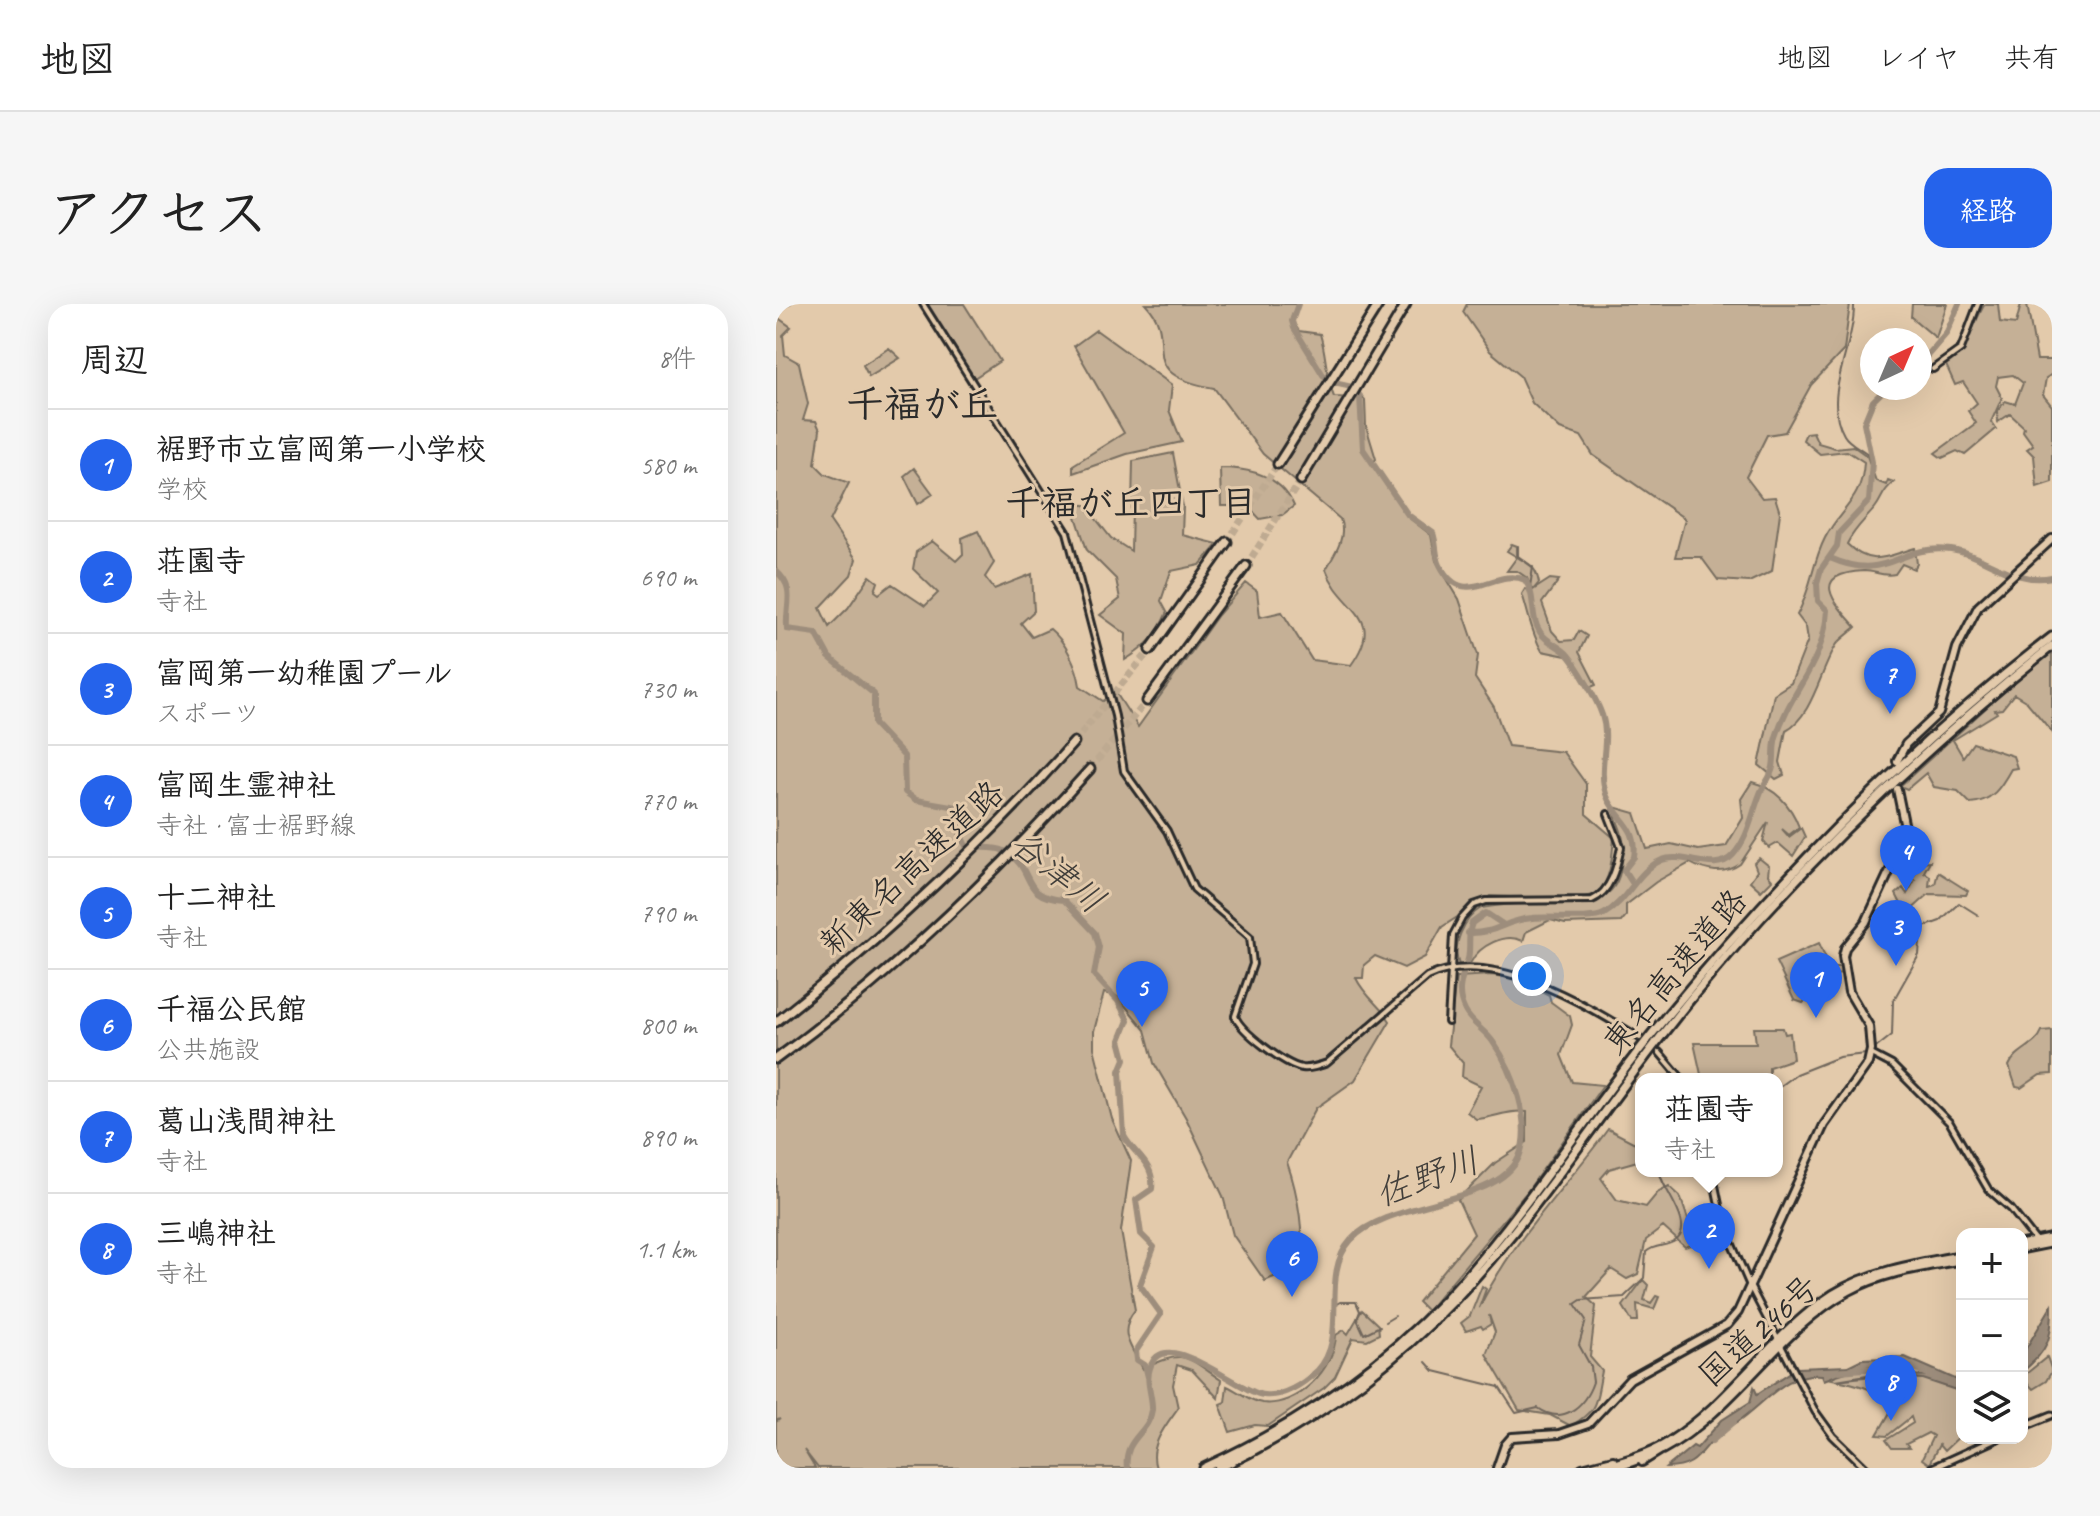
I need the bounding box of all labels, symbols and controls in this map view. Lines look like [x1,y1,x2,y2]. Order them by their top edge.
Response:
text: 地図 [40,36,116,83]
text: 地図 [1777,40,1833,75]
text: レイヤ [1877,40,1960,75]
text: 共有 [2004,40,2060,75]
button: 経路 [1924,168,2052,248]
text: アクセス [48,178,269,249]
north arrow [1860,328,1932,400]
text: 周辺 [80,338,148,381]
text: 8件 [658,342,696,375]
district label: 千福が丘 [846,381,998,428]
text: 裾野市立富岡第一小学校 [156,430,486,468]
text: 1 [100,449,112,482]
text: 580 m [640,449,696,482]
text: 学校 [156,473,208,506]
district label: 千福が丘四丁目 [1005,480,1257,526]
text: 荘園寺 [156,542,246,580]
text: 2 [100,561,112,594]
text: 690 m [640,561,696,594]
text: 寺社 [156,585,208,618]
pin: 7 [1864,648,1916,714]
text: 富岡第一幼稚園プール [156,654,453,692]
text: 3 [100,673,112,706]
text: 730 m [640,673,696,706]
text: スポーツ [156,697,259,730]
text: 富岡生霊神社 [156,766,336,804]
street label: 新東名高速道路 [810,770,1013,964]
text: 4 [100,785,112,818]
text: 770 m [640,785,696,818]
text: 寺社 · 富士裾野線 [156,809,355,842]
water label: 谷津川 [1002,820,1115,924]
pin: 4 [1880,825,1932,891]
text: 十二神社 [156,878,276,916]
street label: 東名高速道路 [1592,879,1756,1063]
text: 5 [100,897,112,930]
text: 790 m [640,897,696,930]
pin: 3 [1870,900,1922,966]
text: 寺社 [156,921,208,954]
pin: 1 [1790,952,1842,1018]
your location [1512,956,1552,996]
pin: 5 [1116,961,1168,1027]
text: 千福公民館 [156,990,306,1028]
text: 6 [100,1009,112,1042]
text: 800 m [640,1009,696,1042]
text: 公共施設 [156,1033,260,1066]
popup [1635,1073,1783,1177]
text: 荘園寺 [1664,1090,1754,1128]
text: 葛山浅間神社 [156,1102,336,1140]
text: 7 [100,1121,112,1154]
text: 890 m [640,1121,696,1154]
text: 寺社 [1664,1133,1716,1166]
water label: 佐野川 [1369,1137,1486,1217]
text: 寺社 [156,1145,208,1178]
pin: 2 [1683,1203,1735,1269]
text: 三嶋神社 [156,1214,276,1252]
map controls [1956,1228,2028,1444]
button: + [1956,1228,2028,1300]
pin: 6 [1266,1231,1318,1297]
text: 8 [100,1233,112,1266]
text: 1.1 km [636,1233,696,1266]
text: 寺社 [156,1257,208,1290]
street label: 国道246号 [1689,1265,1828,1396]
button: − [1956,1300,2028,1372]
pin: 8 [1865,1355,1917,1421]
button: layers [1956,1372,2028,1444]

